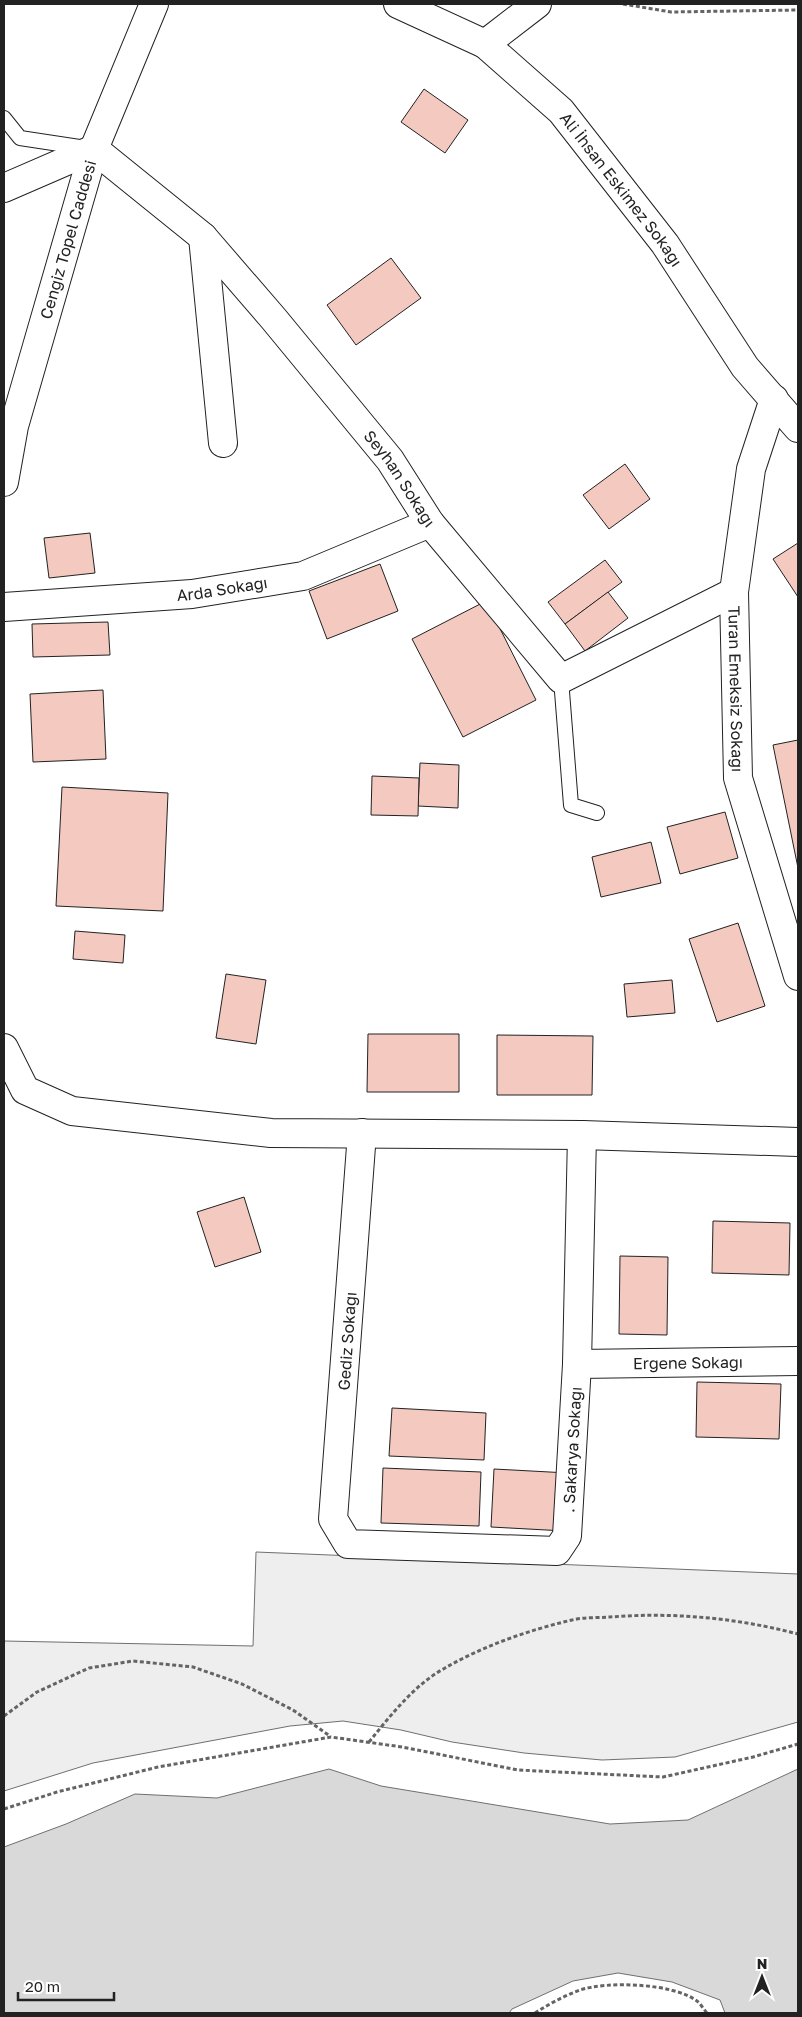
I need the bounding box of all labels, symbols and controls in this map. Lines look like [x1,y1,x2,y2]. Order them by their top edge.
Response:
street label: Ali İhsan Eskimez Sokağı [556,108,687,270]
street label: Cengiz Topel Caddesi [35,158,100,321]
street label: Seyhan Sokağı [360,426,439,531]
street label: Arda Sokağı [176,572,269,605]
street label: Turan Emeksiz Sokağı [724,606,748,772]
street label: Gediz Sokağı [334,1291,360,1391]
street label: Ergene Sokağı [633,1352,743,1373]
street label: . Sakarya Sokağı [558,1386,586,1513]
north arrow [737,1952,787,2002]
text: N [757,1955,767,1972]
scale bar [18,1970,114,2002]
text: 20 m [25,1977,60,1995]

